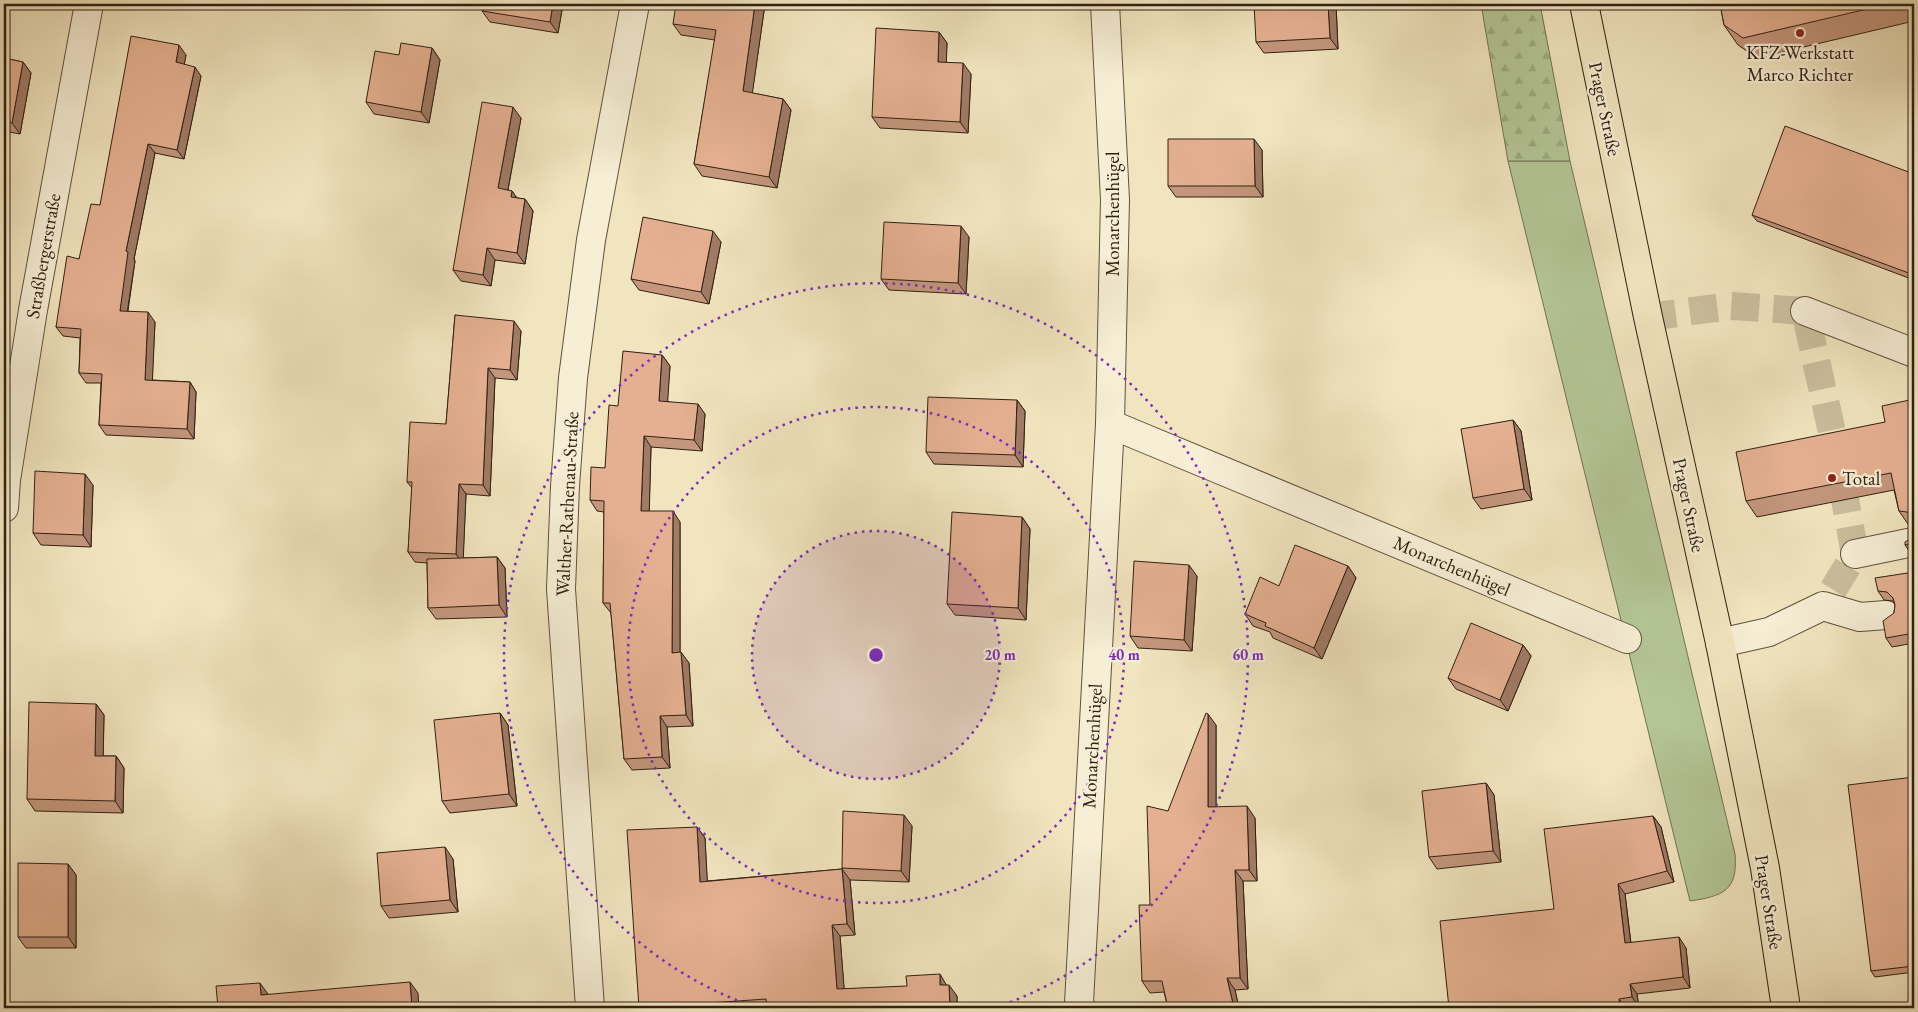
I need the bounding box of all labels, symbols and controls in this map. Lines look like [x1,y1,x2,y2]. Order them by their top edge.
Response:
marker: KFZ-Werkstatt Marco Richter [1794,27,1806,39]
place label: KFZ-Werkstatt Marco Richter [1746,40,1854,87]
street label: Prager Straße [1583,59,1627,159]
street label: Monarchenhügel [1100,151,1125,277]
street label: Straßbergerstraße [20,191,66,321]
street label: Walther-Rathenau-Straße [550,411,584,597]
street label: Prager Straße [1667,455,1711,555]
place label: Total [1842,466,1881,491]
marker: Total [1826,472,1838,484]
street label: Monarchenhügel [1390,530,1515,602]
text: 20 m [984,645,1016,664]
text: 40 m [1108,645,1140,664]
text: 60 m [1232,645,1264,664]
centre of rings [867,646,885,664]
street label: Monarchenhügel [1076,682,1108,809]
street label: Prager Straße [1749,853,1789,951]

